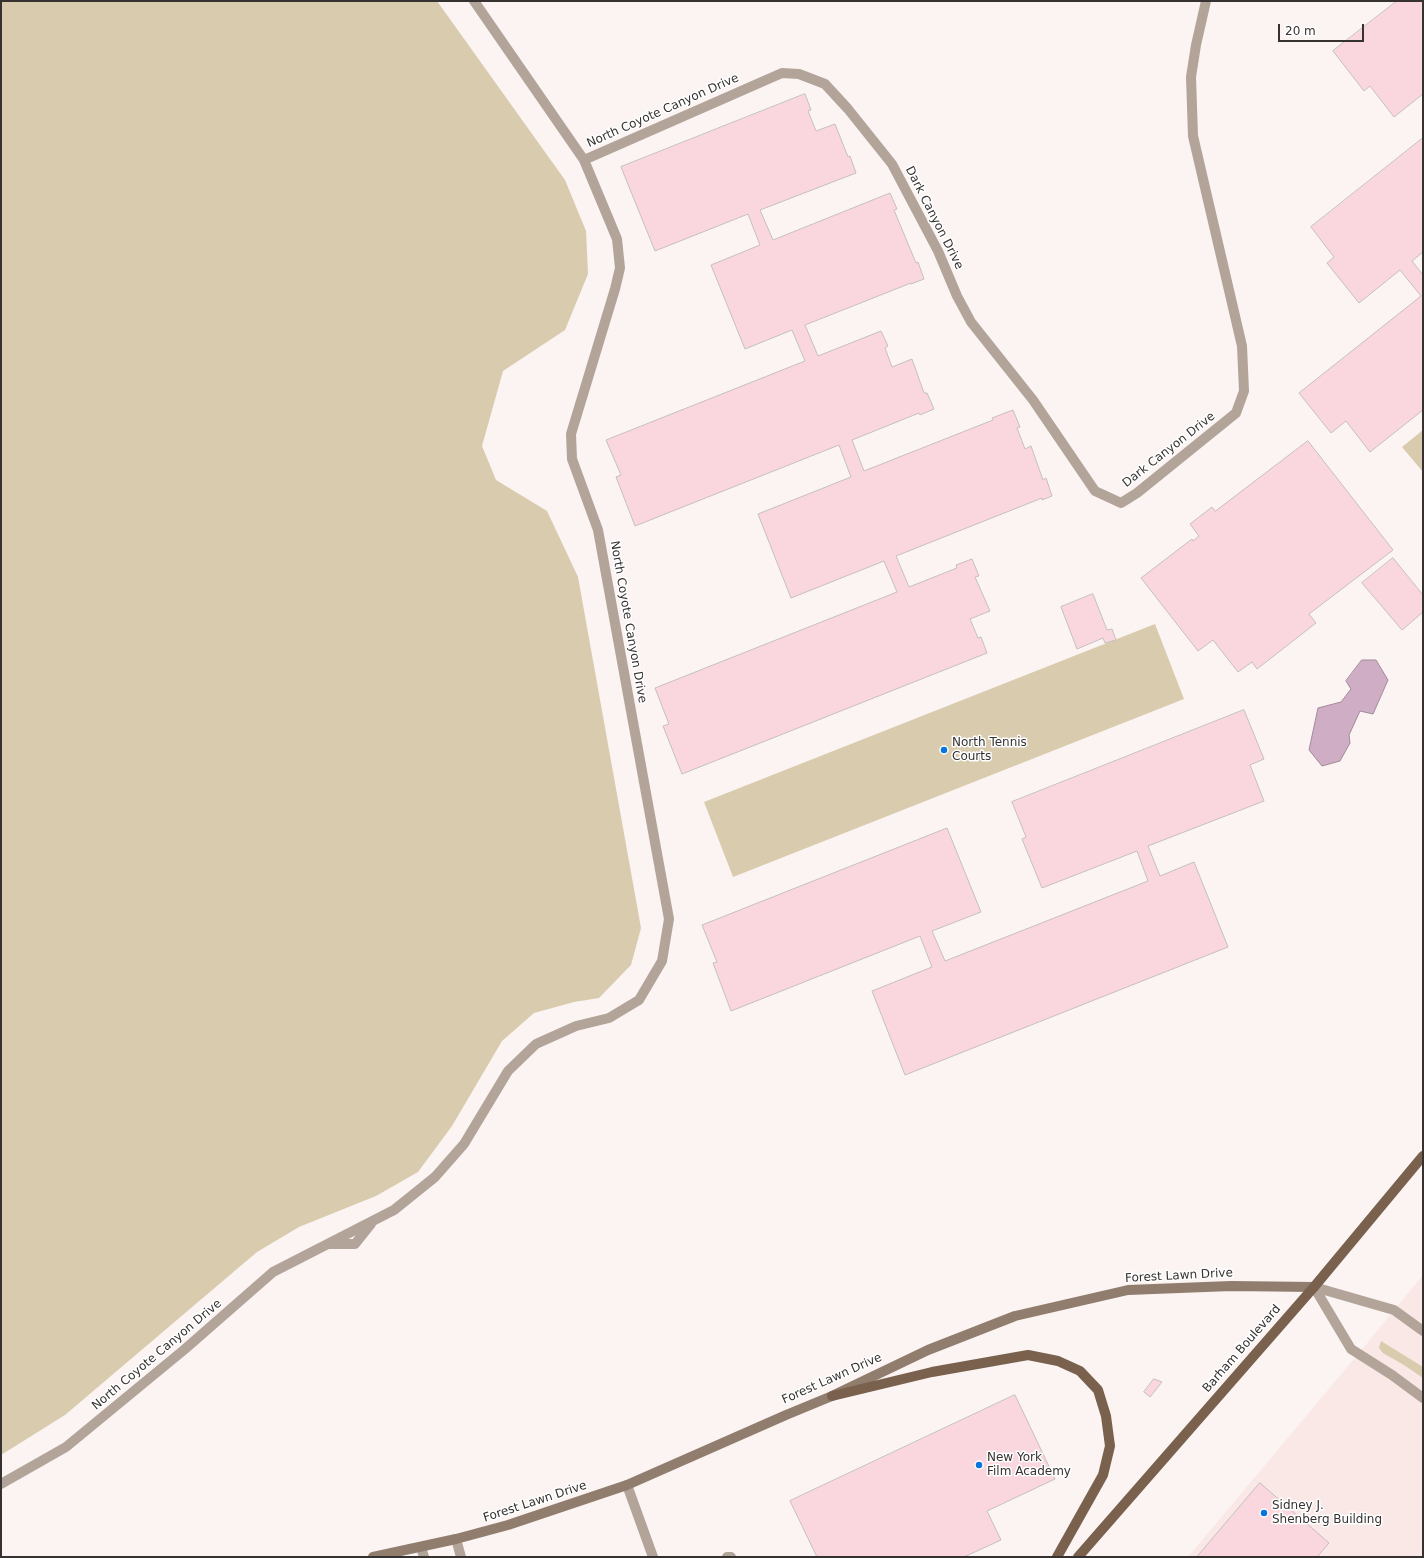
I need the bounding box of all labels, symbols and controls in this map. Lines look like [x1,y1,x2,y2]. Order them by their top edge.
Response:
scale bar [1280,16,1366,42]
text: 20 m [1285,24,1316,38]
street label: North Coyote Canyon Drive [585,71,741,151]
street label: Dark Canyon Drive [902,164,966,272]
street label: Dark Canyon Drive [1120,409,1218,491]
street label: North Coyote Canyon Drive [607,540,649,704]
place label: North Tennis Courts [952,736,1027,764]
marker: North Tennis Courts [939,745,949,755]
street label: Forest Lawn Drive [1125,1266,1233,1286]
street label: North Coyote Canyon Drive [89,1297,225,1413]
street label: Barham Boulevard [1200,1302,1284,1396]
street label: Forest Lawn Drive [780,1350,884,1408]
place label: New York Film Academy [987,1451,1071,1479]
marker: New York Film Academy [974,1460,984,1470]
street label: Forest Lawn Drive [481,1478,589,1526]
place label: Sidney J. Shenberg Building [1272,1499,1382,1527]
marker: Sidney J. Shenberg Building [1259,1508,1269,1518]

